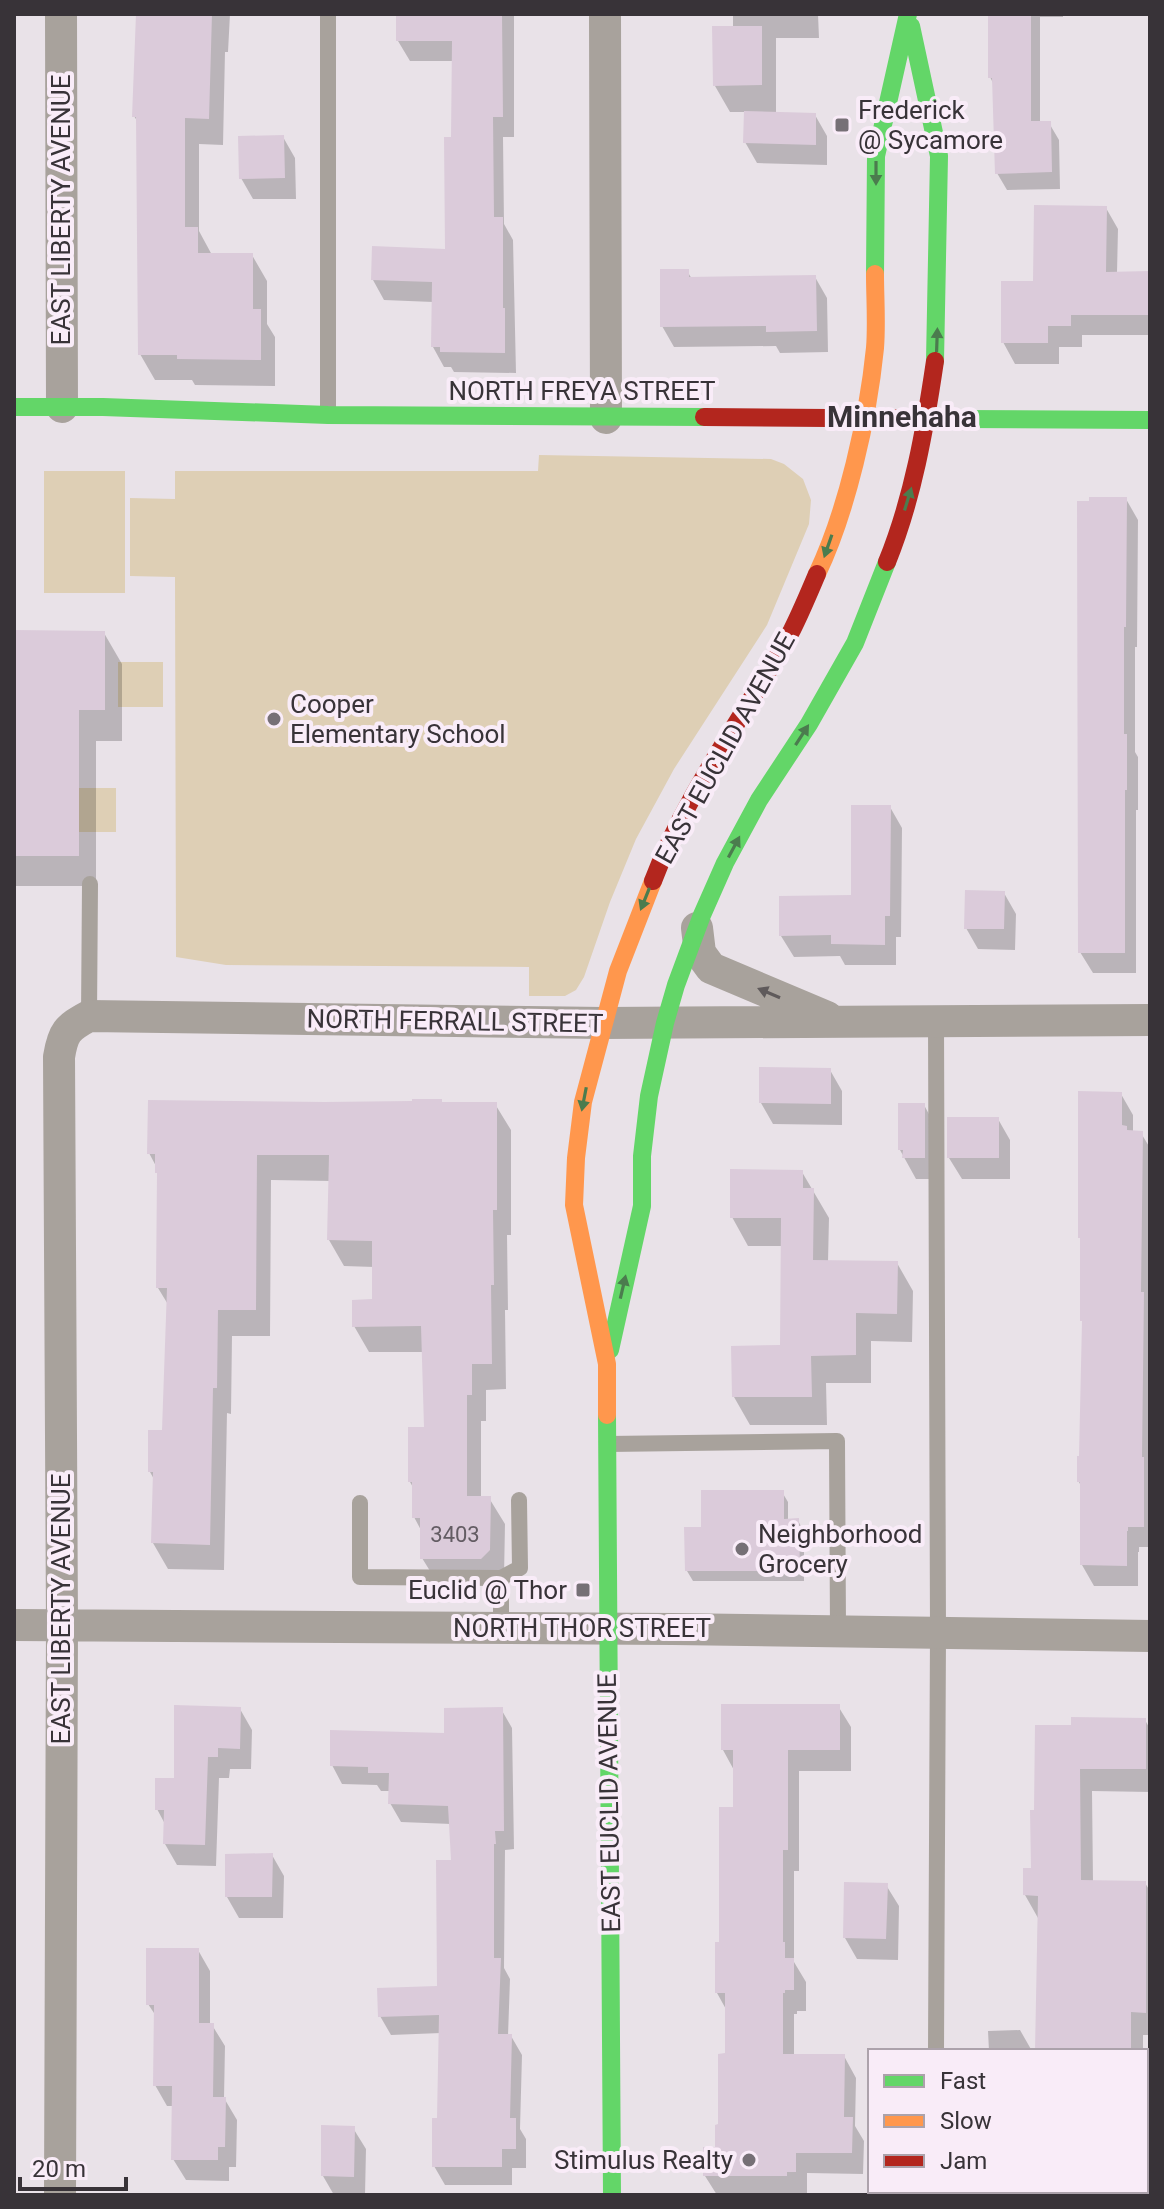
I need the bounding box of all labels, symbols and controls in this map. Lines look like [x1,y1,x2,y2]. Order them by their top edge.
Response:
street label: EAST LIBERTY AVENUE [46,75,76,345]
place label: Frederick @ Sycamore [858,95,1003,155]
marker: Frederick @ Sycamore [833,116,851,134]
one-way arrow [870,161,882,186]
one-way arrow [930,327,943,352]
street label: NORTH FREYA STREET [448,376,716,406]
district label: Minnehaha [827,399,977,434]
one-way arrow [902,486,915,510]
one-way arrow [822,534,834,558]
street label: EAST EUCLID AVENUE [649,627,801,869]
place label: Cooper Elementary School [290,689,506,749]
marker: Cooper Elementary School [265,710,283,728]
one-way arrow [794,724,808,746]
one-way arrow [727,835,740,858]
one-way arrow [638,887,651,911]
one-way arrow [757,986,781,999]
street label: NORTH FERRALL STREET [306,1003,604,1039]
one-way arrow [577,1087,590,1112]
one-way arrow [617,1275,630,1300]
street label: EAST LIBERTY AVENUE [46,1474,76,1744]
place label: Neighborhood Grocery [758,1519,922,1579]
house number: 3403 [430,1522,480,1547]
marker: Neighborhood Grocery [733,1540,751,1558]
place label: Euclid @ Thor [408,1575,567,1605]
marker: Euclid @ Thor [574,1581,592,1599]
street label: NORTH THOR STREET [453,1613,711,1643]
street label: EAST EUCLID AVENUE [592,1673,626,1933]
legend [868,2049,1148,2193]
text: Fast [940,2067,986,2095]
text: Slow [940,2107,992,2135]
scale bar [20,2141,126,2191]
place label: Stimulus Realty [554,2145,733,2175]
text: Jam [940,2147,987,2175]
marker: Stimulus Realty [740,2151,758,2169]
text: 20 m [32,2155,86,2183]

